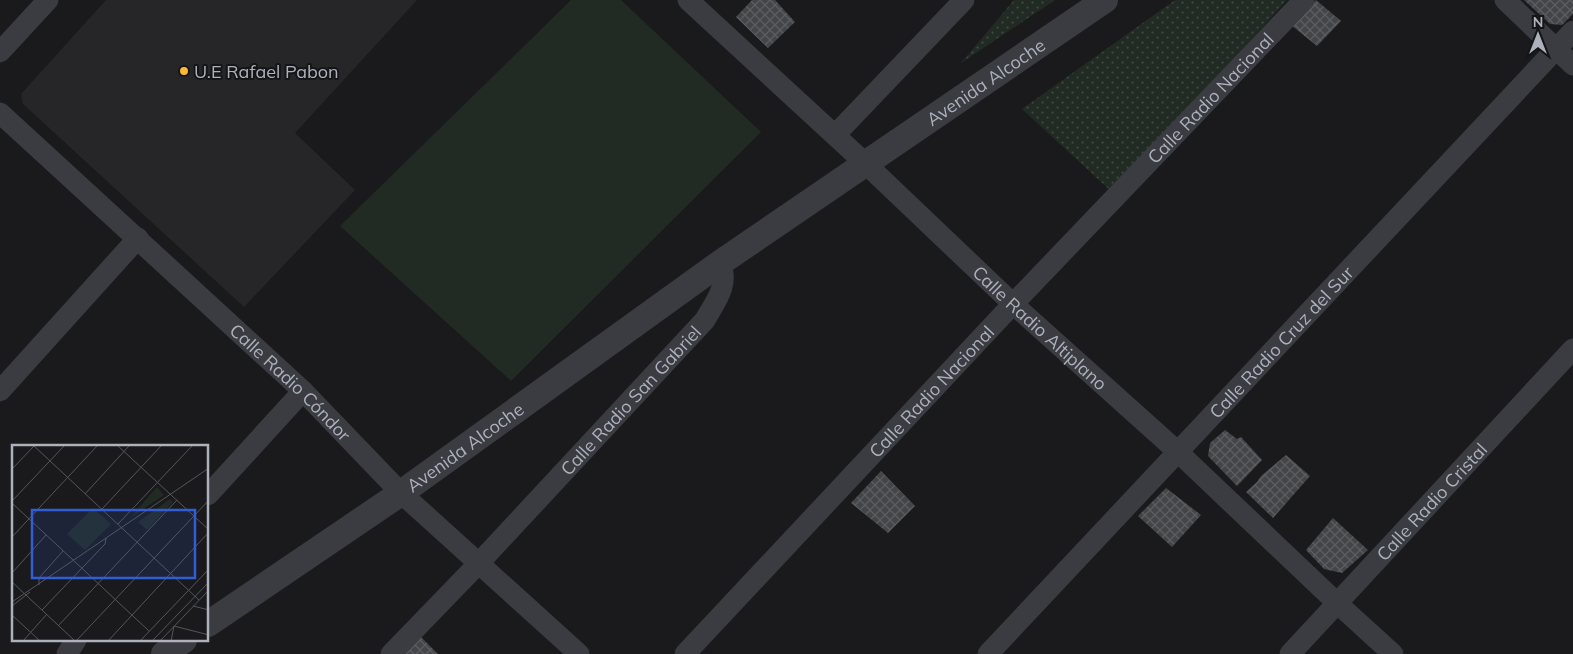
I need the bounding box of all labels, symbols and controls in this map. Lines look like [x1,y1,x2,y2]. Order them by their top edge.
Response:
north arrow [1513,10,1563,60]
text: N [1533,13,1543,31]
street label: Calle Radio Nacional [1142,28,1278,168]
street label: Avenida Alcoche [922,33,1049,130]
place label: U.E Rafael Pabon [194,60,339,83]
marker: U.E Rafael Pabon [178,65,190,77]
street label: Calle Radio Altiplano [968,260,1112,395]
street label: Calle Radio Cruz del Sur [1204,261,1358,423]
street label: Calle Radio Cóndor [225,318,356,446]
street label: Calle Radio San Gabriel [555,320,706,480]
street label: Calle Radio Nacional [864,320,999,462]
street label: Avenida Alcoche [402,397,528,497]
street label: Calle Radio Cristal [1371,438,1492,565]
inset map [12,445,209,642]

